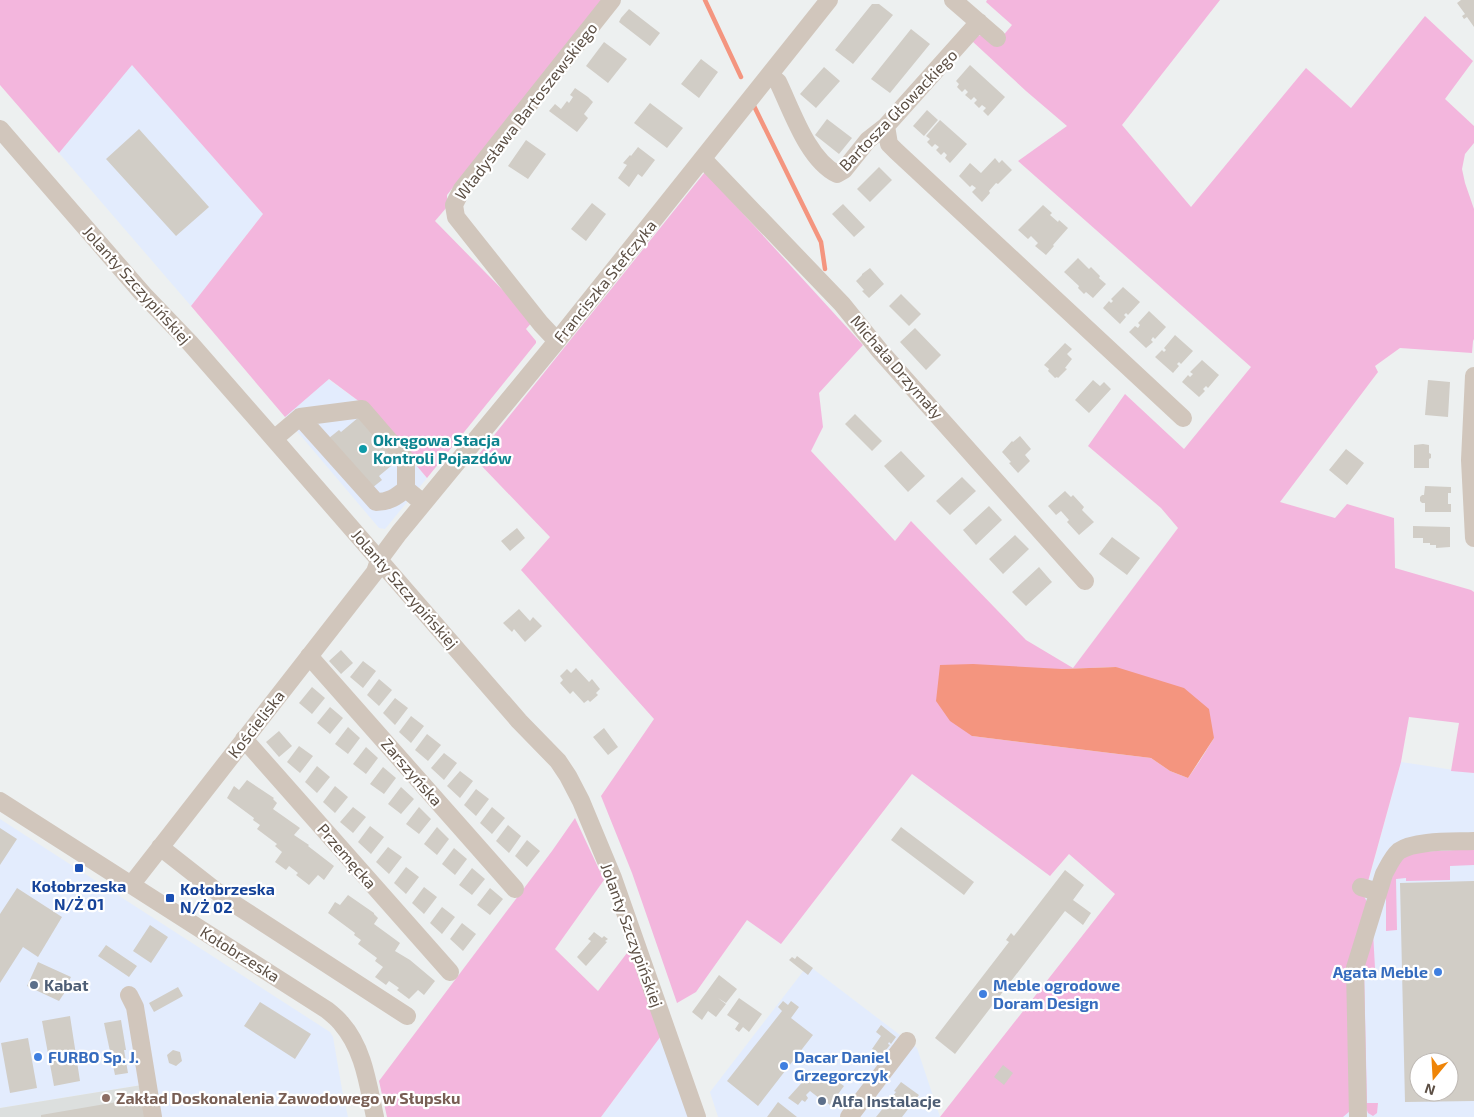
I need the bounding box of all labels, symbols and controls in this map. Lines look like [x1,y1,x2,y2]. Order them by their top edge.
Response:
street label: Władysława Bartoszewskiego [451,18,601,203]
street label: Bartosza Głowackiego [835,45,961,174]
street label: Franciszka Stefczyka [549,216,660,346]
street label: Jolanty Szczypińskiej [79,222,195,348]
street label: Michała Drzymały [847,311,948,423]
place label: Okręgowa Stacja Kontroli Pojazdów [373,430,512,467]
marker: Okręgowa Stacja Kontroli Pojazdów [357,443,369,455]
street label: Jolanty Szczypińskiej [348,525,462,653]
street label: Kościeliska [223,686,288,761]
street label: Zarszyńska [378,734,447,809]
street label: Przemęcka [314,819,381,892]
street label: Jolanty Szczypińskiej [597,860,667,1010]
marker: Kołobrzeska N/Ż 01 [73,862,85,874]
place label: Kołobrzeska N/Ż 01 [32,876,126,913]
place label: Kołobrzeska N/Ż 02 [180,879,275,916]
marker: Kołobrzeska N/Ż 02 [164,892,176,904]
street label: Kołobrzeska [197,922,283,985]
place label: Agata Meble [1333,962,1428,981]
marker: Agata Meble [1432,966,1444,978]
place label: Kabat [44,975,89,994]
place label: Meble ogrodowe Doram Design [993,975,1120,1012]
marker: Kabat [28,979,40,991]
marker: Meble ogrodowe Doram Design [977,988,989,1000]
place label: FURBO Sp. J. [48,1047,139,1066]
place label: Dacar Daniel Grzegorczyk [794,1047,890,1085]
marker: FURBO Sp. J. [32,1051,44,1063]
north arrow [1409,1052,1459,1102]
marker: Dacar Daniel Grzegorczyk [778,1060,790,1072]
text: N [1422,1080,1437,1099]
place label: Zakład Doskonalenia Zawodowego w Słupsku [116,1088,460,1107]
place label: Alfa Instalacje [832,1091,941,1110]
marker: Zakład Doskonalenia Zawodowego w Słupsku [100,1092,112,1104]
marker: Alfa Instalacje [816,1095,828,1107]

